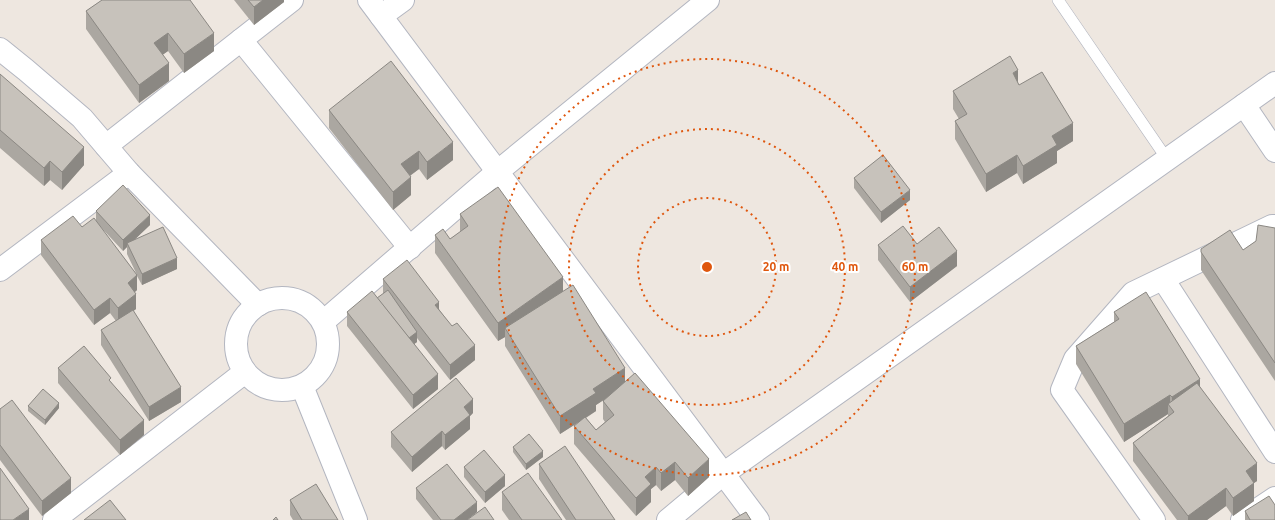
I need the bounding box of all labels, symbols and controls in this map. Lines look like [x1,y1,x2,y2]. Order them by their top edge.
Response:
centre of rings [700,260,714,274]
text: 20 m [763,260,789,273]
text: 40 m [832,260,858,273]
text: 60 m [902,260,928,273]

